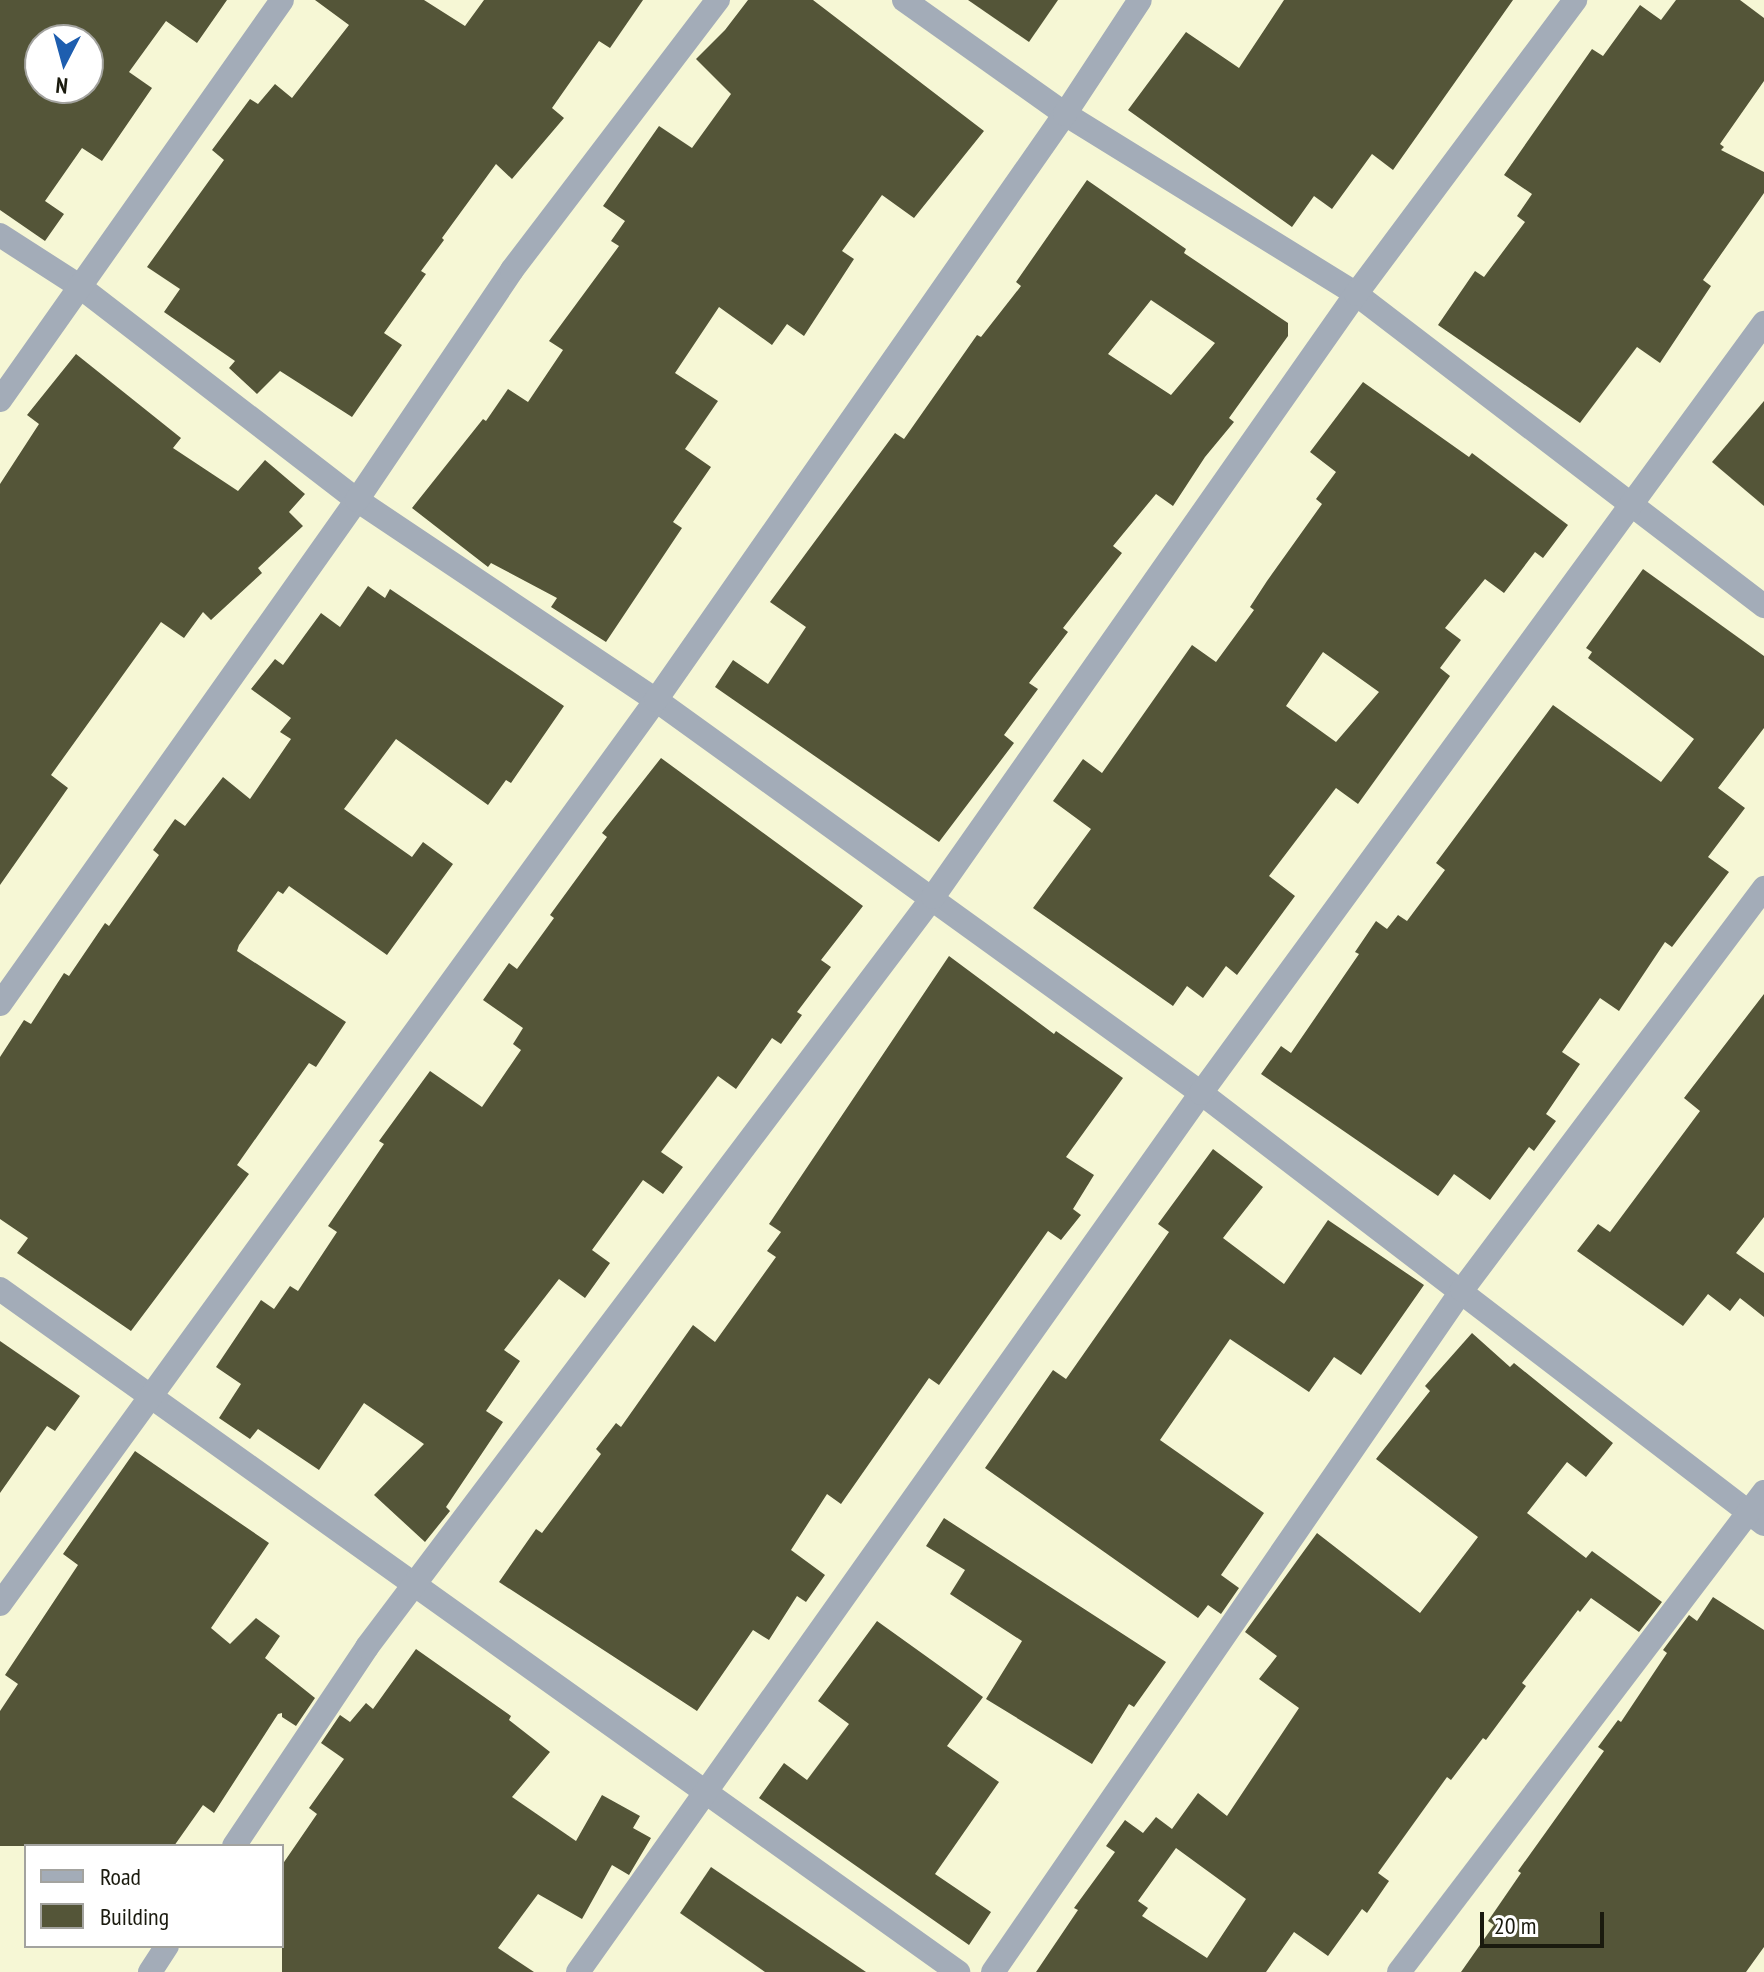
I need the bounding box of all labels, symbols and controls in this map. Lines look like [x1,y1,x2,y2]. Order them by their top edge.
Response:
north arrow [24,24,104,104]
text: N [54,71,69,100]
legend [24,1844,284,1948]
text: Road [100,1861,141,1892]
scale bar [1484,1896,1608,1946]
text: Building [100,1901,169,1932]
text: 20 m [1494,1910,1536,1941]

